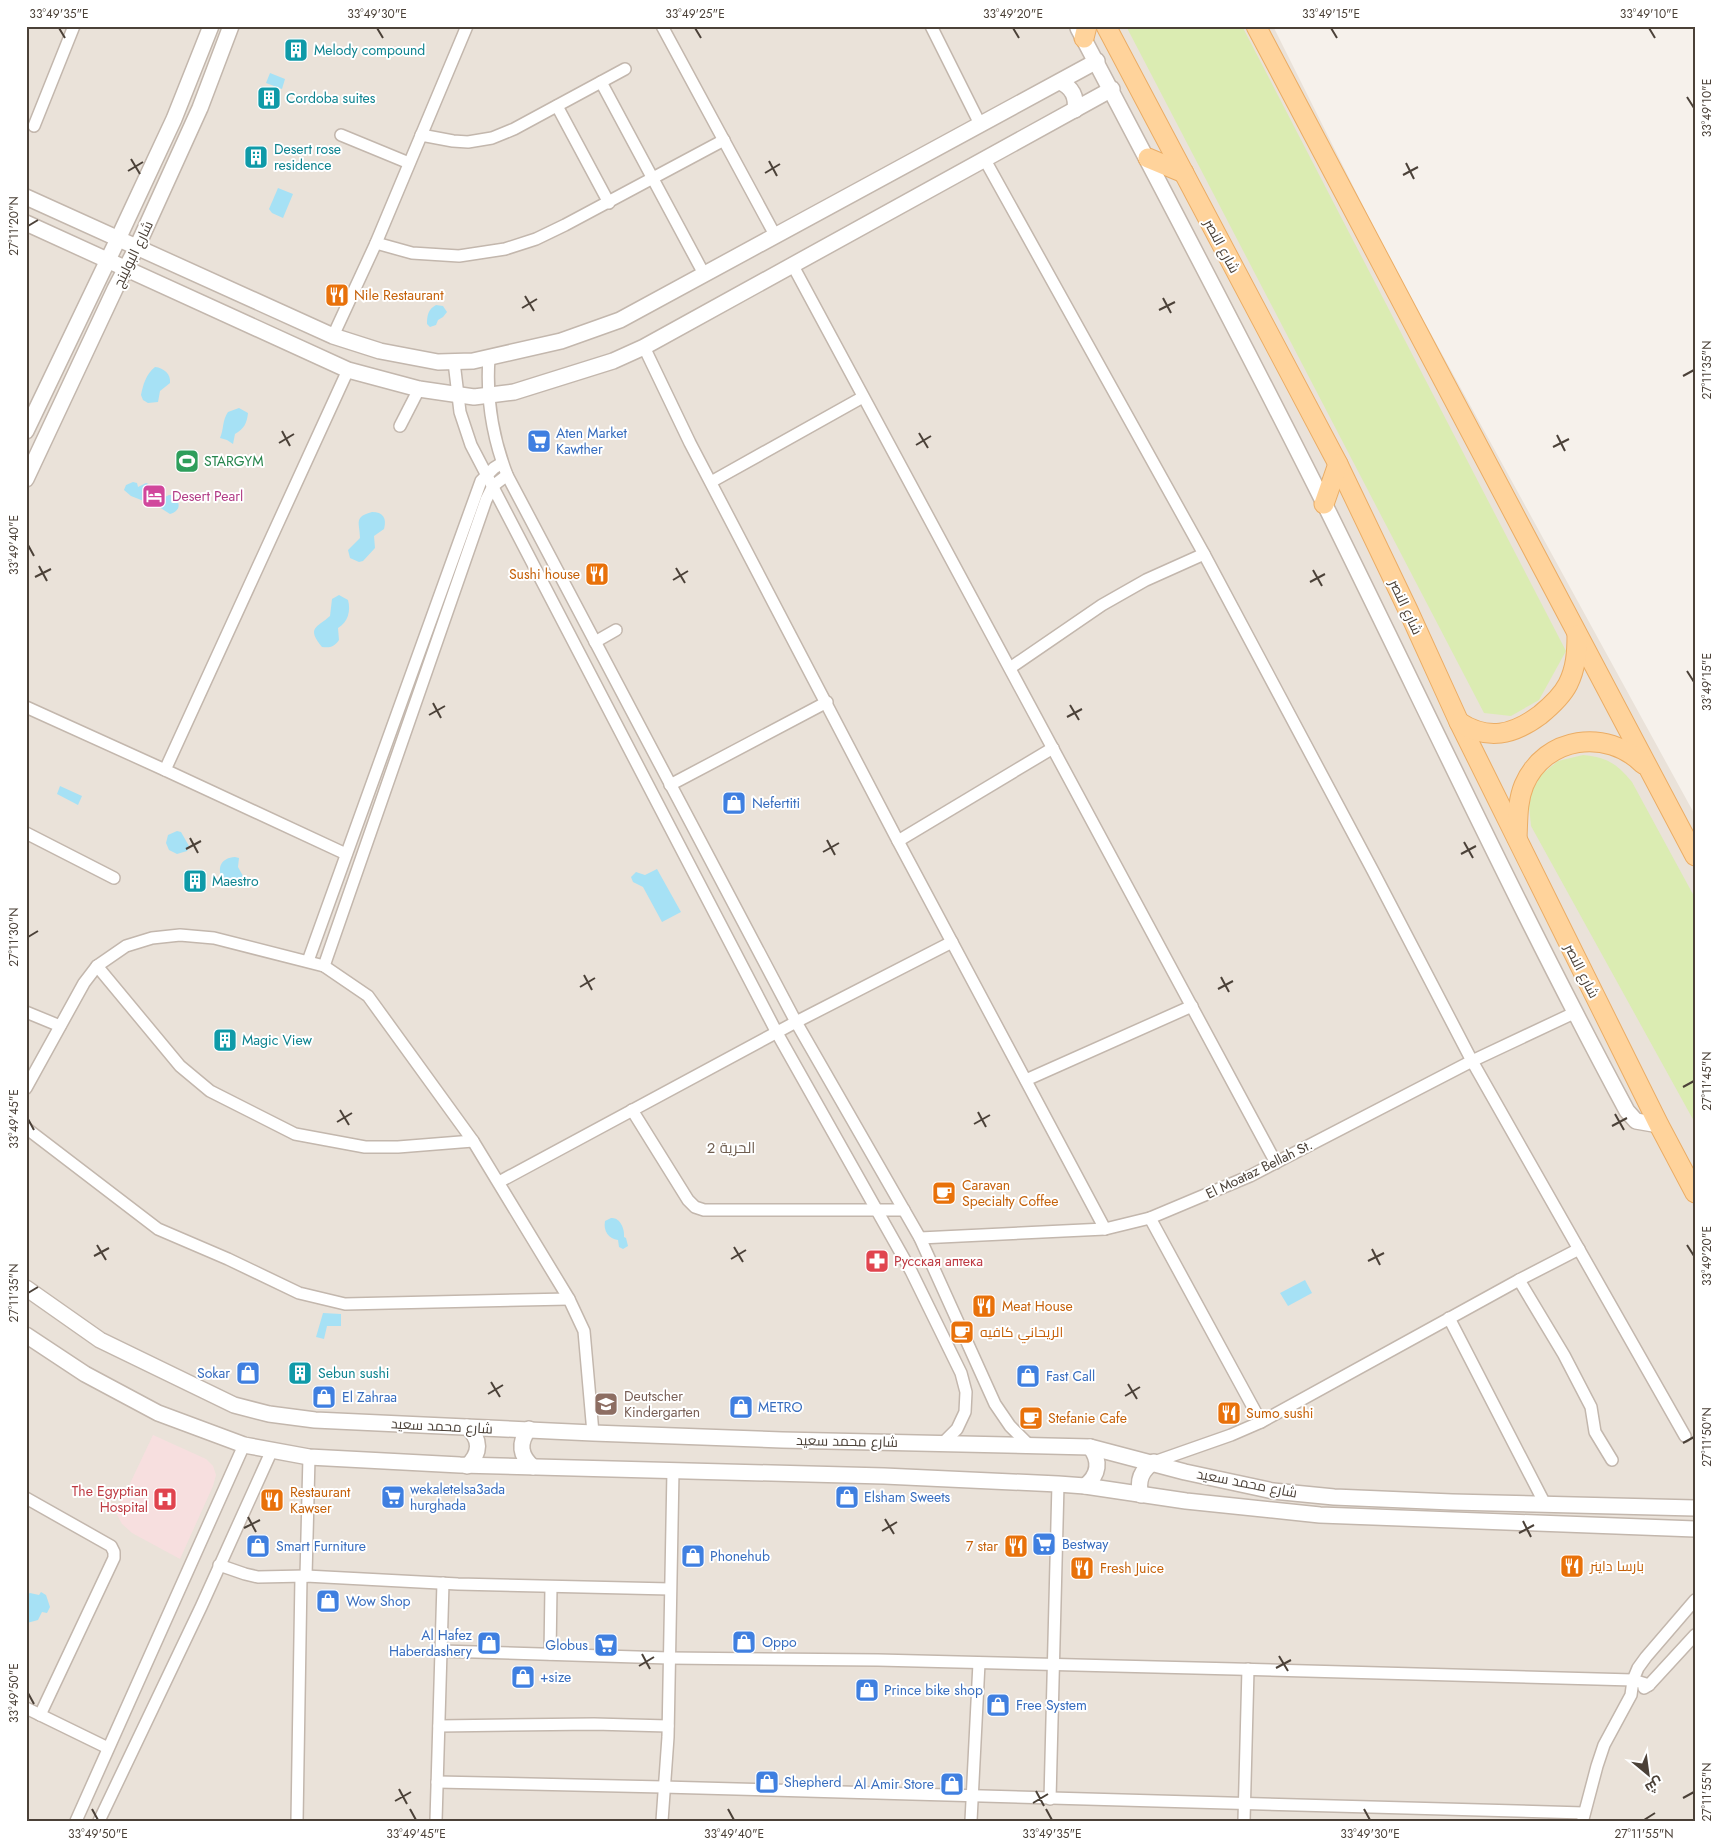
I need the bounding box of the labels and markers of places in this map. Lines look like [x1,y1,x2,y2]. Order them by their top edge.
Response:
building icon: Melody compound [283,37,309,63]
place label: Melody compound [314,40,425,60]
building icon: Cordoba suites [256,85,282,111]
place label: Cordoba suites [286,88,376,108]
place label: Desert rose residence [274,139,341,175]
building icon: Desert rose residence [243,144,269,170]
restaurant icon: Nile Restaurant [324,282,350,308]
place label: Nile Restaurant [354,285,444,305]
place label: Aten Market Kawther [556,423,627,459]
supermarket icon: Aten Market Kawther [526,428,552,454]
sports icon: STARGYM [174,448,200,474]
place label: STARGYM [204,451,264,471]
hotel icon: Desert Pearl [141,483,167,509]
place label: Desert Pearl [172,486,243,506]
restaurant icon: Sushi house [584,561,610,587]
place label: Sushi house [509,564,580,584]
shop icon: Nefertiti [721,790,747,816]
place label: Nefertiti [752,793,800,813]
building icon: Maestro [182,868,208,894]
place label: Maestro [212,871,259,891]
building icon: Magic View [212,1027,238,1053]
place label: Magic View [242,1030,312,1050]
place label: Caravan Specialty Coffee [962,1175,1059,1211]
cafe icon: Caravan Specialty Coffee [931,1180,957,1206]
pharmacy icon: Русская аптека [864,1248,890,1274]
place label: Русская аптека [894,1251,983,1271]
restaurant icon: Meat House [971,1293,997,1319]
place label: Meat House [1002,1296,1073,1316]
cafe icon: الريحاني كافيه [949,1319,975,1345]
place label: الريحاني كافيه [980,1322,1063,1344]
shop icon: Sokar [235,1360,261,1386]
building icon: Sebun sushi [287,1360,313,1386]
place label: Sokar [197,1363,230,1383]
place label: Sebun sushi [318,1363,389,1383]
shop icon: Fast Call [1015,1363,1041,1389]
place label: Fast Call [1046,1366,1095,1386]
shop icon: El Zahraa [311,1384,337,1410]
place label: Deutscher Kindergarten [624,1386,700,1422]
place label: El Zahraa [342,1387,397,1407]
school or university icon: Deutscher Kindergarten [593,1391,619,1417]
shop icon: METRO [728,1394,754,1420]
place label: METRO [758,1397,802,1417]
restaurant icon: Sumo sushi [1216,1400,1242,1426]
place label: Sumo sushi [1246,1403,1313,1423]
cafe icon: Stefanie Cafe [1018,1405,1044,1431]
place label: Stefanie Cafe [1048,1408,1127,1428]
place label: wekaletelsa3ada hurghada [410,1479,505,1515]
place label: The Egyptian Hospital [72,1481,148,1517]
place label: Restaurant Kawser [290,1482,351,1518]
supermarket icon: wekaletelsa3ada hurghada [380,1484,406,1510]
shop icon: Elsham Sweets [834,1484,860,1510]
hospital icon: The Egyptian Hospital [152,1486,178,1512]
restaurant icon: Restaurant Kawser [259,1487,285,1513]
place label: Elsham Sweets [864,1487,951,1507]
supermarket icon: Bestway [1031,1531,1057,1557]
shop icon: Smart Furniture [245,1533,271,1559]
restaurant icon: 7 star [1003,1533,1029,1559]
place label: Bestway [1062,1534,1109,1554]
place label: Smart Furniture [276,1536,366,1556]
place label: 7 star [966,1536,998,1556]
shop icon: Phonehub [680,1543,706,1569]
place label: Phonehub [710,1546,770,1566]
restaurant icon: بارسا داينر [1559,1553,1585,1579]
restaurant icon: Fresh Juice [1069,1555,1095,1581]
place label: بارسا داينر [1589,1556,1644,1576]
place label: Fresh Juice [1100,1558,1164,1578]
shop icon: Wow Shop [315,1588,341,1614]
place label: Wow Shop [346,1591,411,1611]
place label: Al Hafez Haberdashery [389,1625,473,1661]
shop icon: Oppo [731,1629,757,1655]
shop icon: Al Hafez Haberdashery [476,1630,502,1656]
supermarket icon: Globus [593,1632,619,1658]
place label: Oppo [762,1632,797,1652]
place label: Globus [545,1635,588,1655]
shop icon: +size [510,1664,536,1690]
place label: +size [540,1667,571,1687]
shop icon: Prince bike shop [854,1677,880,1703]
place label: Prince bike shop [884,1680,983,1700]
shop icon: Free System [985,1692,1011,1718]
place label: Free System [1016,1695,1087,1715]
shop icon: Shepherd [754,1769,780,1795]
shop icon: Al Amir Store [939,1771,965,1797]
place label: Shepherd [784,1772,842,1792]
place label: Al Amir Store [854,1774,934,1794]

